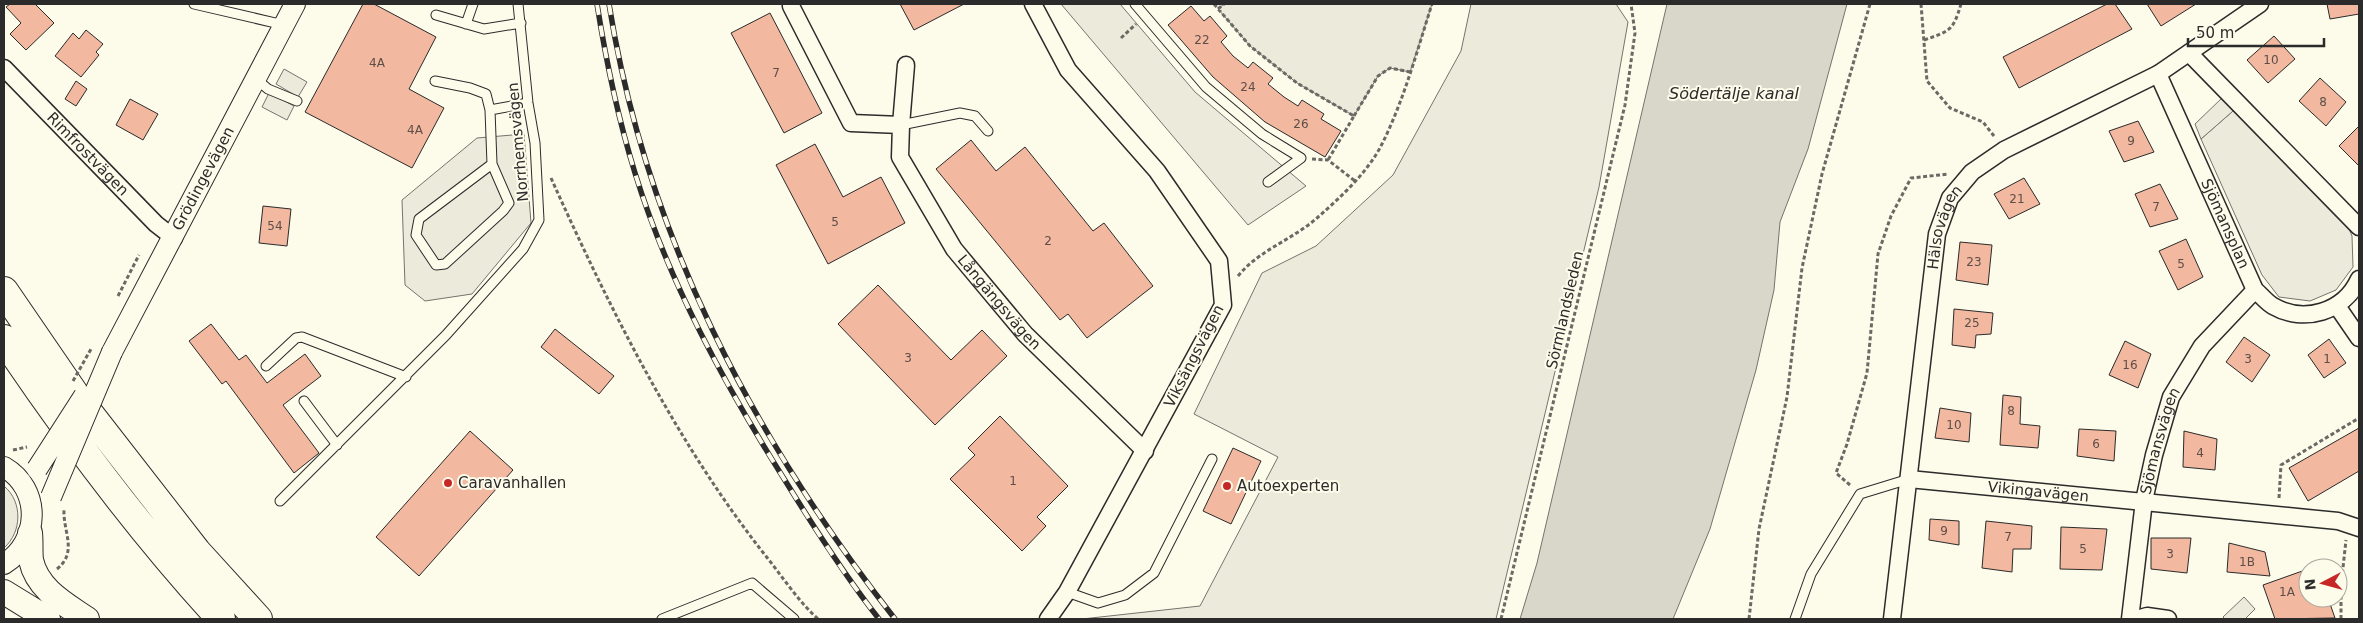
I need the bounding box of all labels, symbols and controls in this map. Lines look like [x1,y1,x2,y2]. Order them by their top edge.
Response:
scale bar [2188,15,2324,47]
text: 50 m [2196,24,2234,42]
house number: 22 [1194,33,1210,47]
house number: 10 [2263,53,2279,67]
house number: 4A [369,56,386,70]
house number: 7 [772,66,780,80]
house number: 24 [1240,80,1256,94]
street label: Norrhemsvägen [504,82,532,202]
water label: Södertälje kanal [1669,84,1799,103]
house number: 8 [2319,95,2327,109]
street label: Rimfrostvägen [43,108,132,199]
house number: 26 [1293,117,1309,131]
street label: Grödingevägen [168,123,238,234]
house number: 4A [407,123,424,137]
house number: 9 [2127,134,2135,148]
street label: Sjömansplan [2197,176,2253,271]
street label: Hälsovägen [1924,181,1966,270]
house number: 21 [2009,192,2025,206]
house number: 7 [2152,200,2160,214]
house number: 5 [831,215,839,229]
house number: 54 [267,219,283,233]
house number: 2 [1044,234,1052,248]
street label: Sörmlandsleden [1543,249,1587,371]
street label: Långängsvägen [954,251,1045,353]
house number: 23 [1966,255,1982,269]
house number: 5 [2177,257,2185,271]
street label: Viksängsvägen [1160,302,1228,410]
house number: 25 [1964,316,1980,330]
house number: 3 [904,351,912,365]
house number: 3 [2244,352,2252,366]
house number: 1 [2323,352,2331,366]
house number: 16 [2122,358,2138,372]
street label: Sjömansvägen [2137,384,2184,496]
house number: 8 [2007,404,2015,418]
house number: 10 [1946,418,1962,432]
house number: 6 [2092,437,2100,451]
house number: 4 [2196,446,2204,460]
place label: Caravanhallen [458,474,566,492]
house number: 1 [1009,474,1017,488]
marker: Caravanhallen [442,477,454,489]
place label: Autoexperten [1237,477,1339,495]
street label: Vikingavägen [1987,478,2090,506]
marker: Autoexperten [1221,480,1233,492]
house number: 9 [1940,524,1948,538]
house number: 7 [2004,530,2012,544]
house number: 5 [2079,542,2087,556]
house number: 3 [2166,547,2174,561]
house number: 1B [2239,555,2255,569]
north arrow [2298,558,2348,608]
text: N [2302,578,2319,591]
house number: 1A [2279,585,2296,599]

